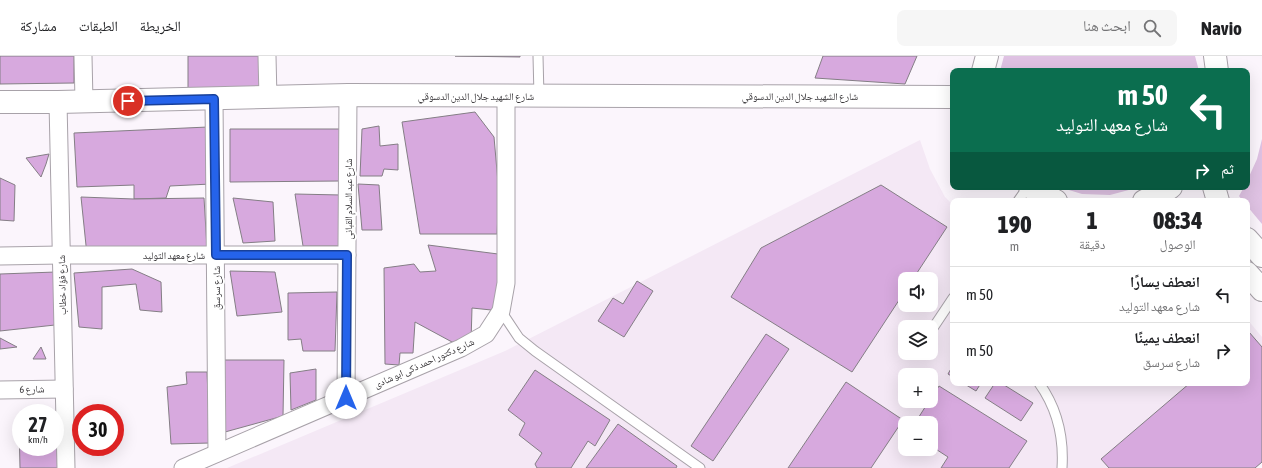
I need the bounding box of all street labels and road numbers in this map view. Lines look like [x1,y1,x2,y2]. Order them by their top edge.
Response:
street label: شارع الشهيد جلال الدين الدسوقي [418,91,535,104]
street label: شارع الشهيد جلال الدين الدسوقي [742,91,859,104]
street label: شارع عبد السلام القبانى [343,158,356,240]
street label: شارع معهد التوليد [143,250,206,262]
street label: شارع فؤاد خطاب [56,254,69,315]
street label: شارع سرسق [211,266,223,310]
street label: شارع دكتور احمد ذكى ابو شادى [372,336,476,391]
street label: شارع 6 [19,383,45,396]

